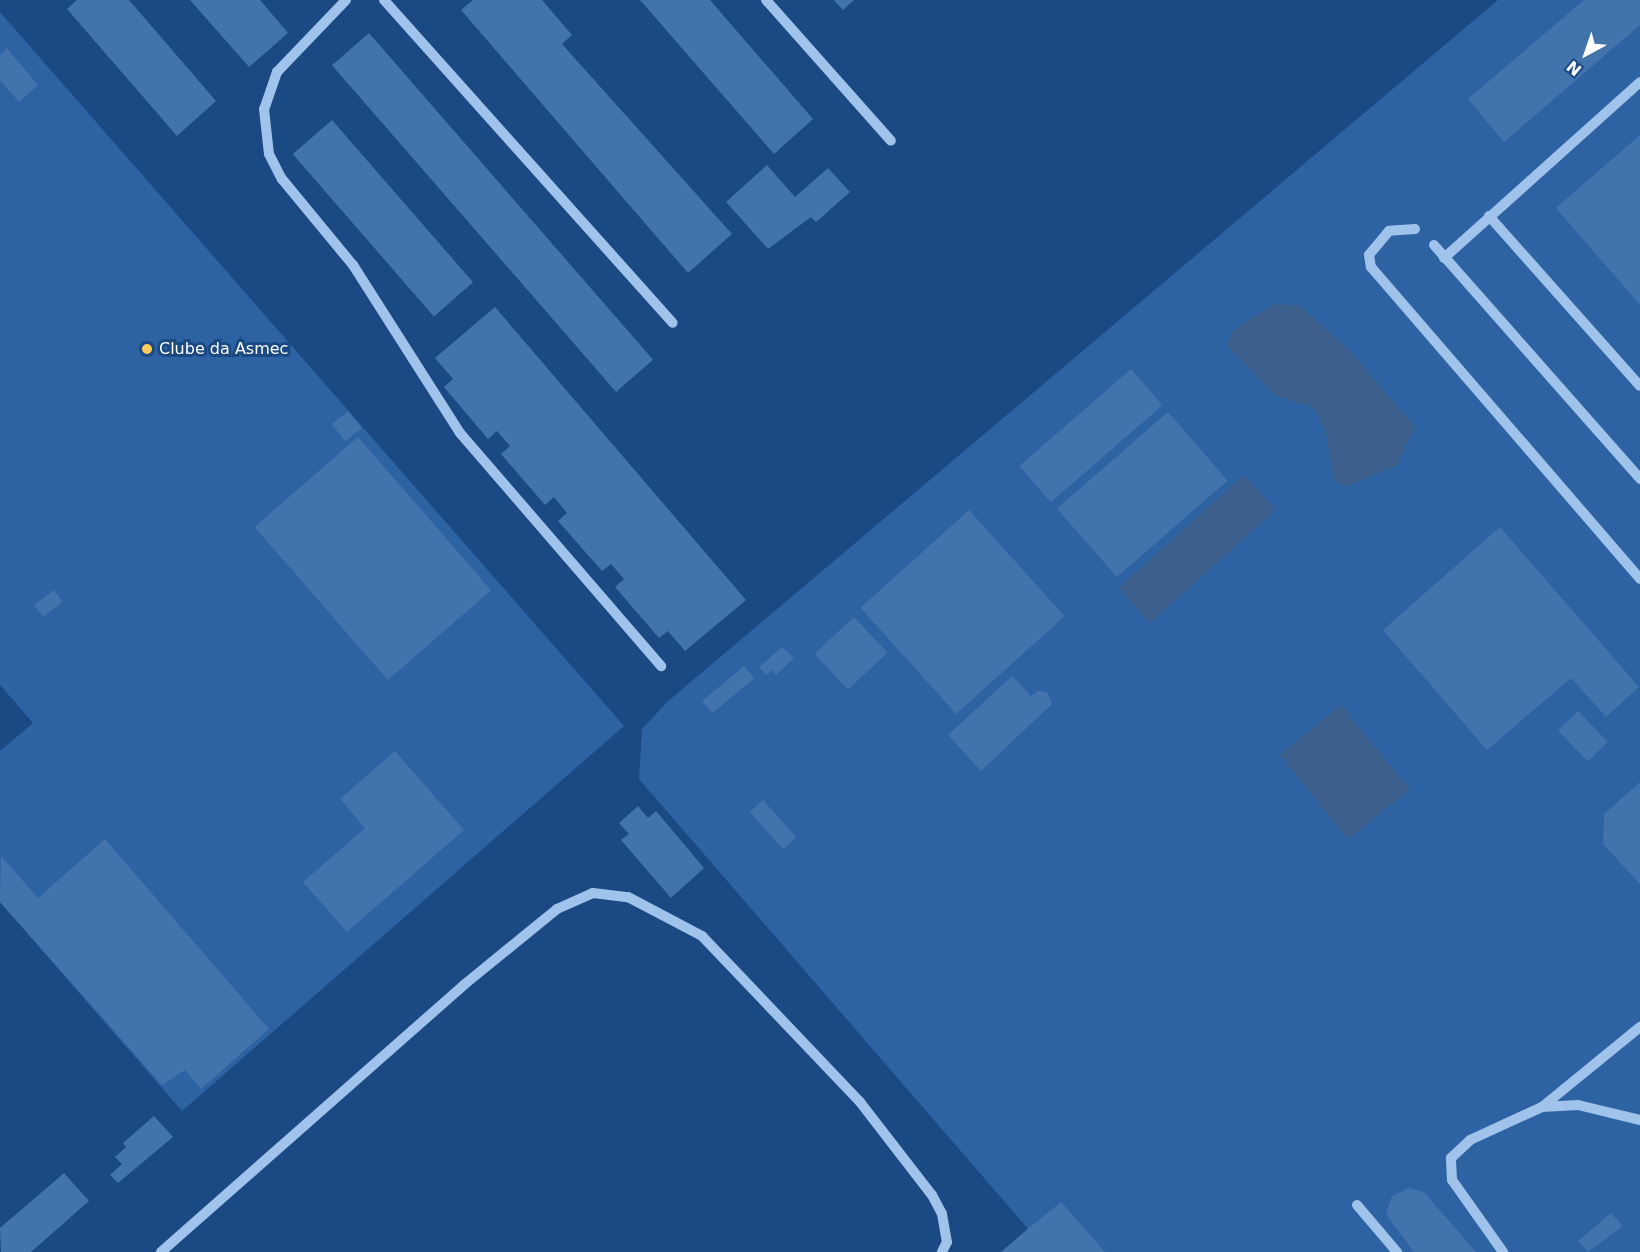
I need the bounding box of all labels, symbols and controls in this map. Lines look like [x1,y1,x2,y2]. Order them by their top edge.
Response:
north arrow [1556,24,1616,84]
text: N [1563,57,1585,80]
place label: Clube da Asmec [159,339,288,359]
marker: Clube da Asmec [140,342,154,356]

